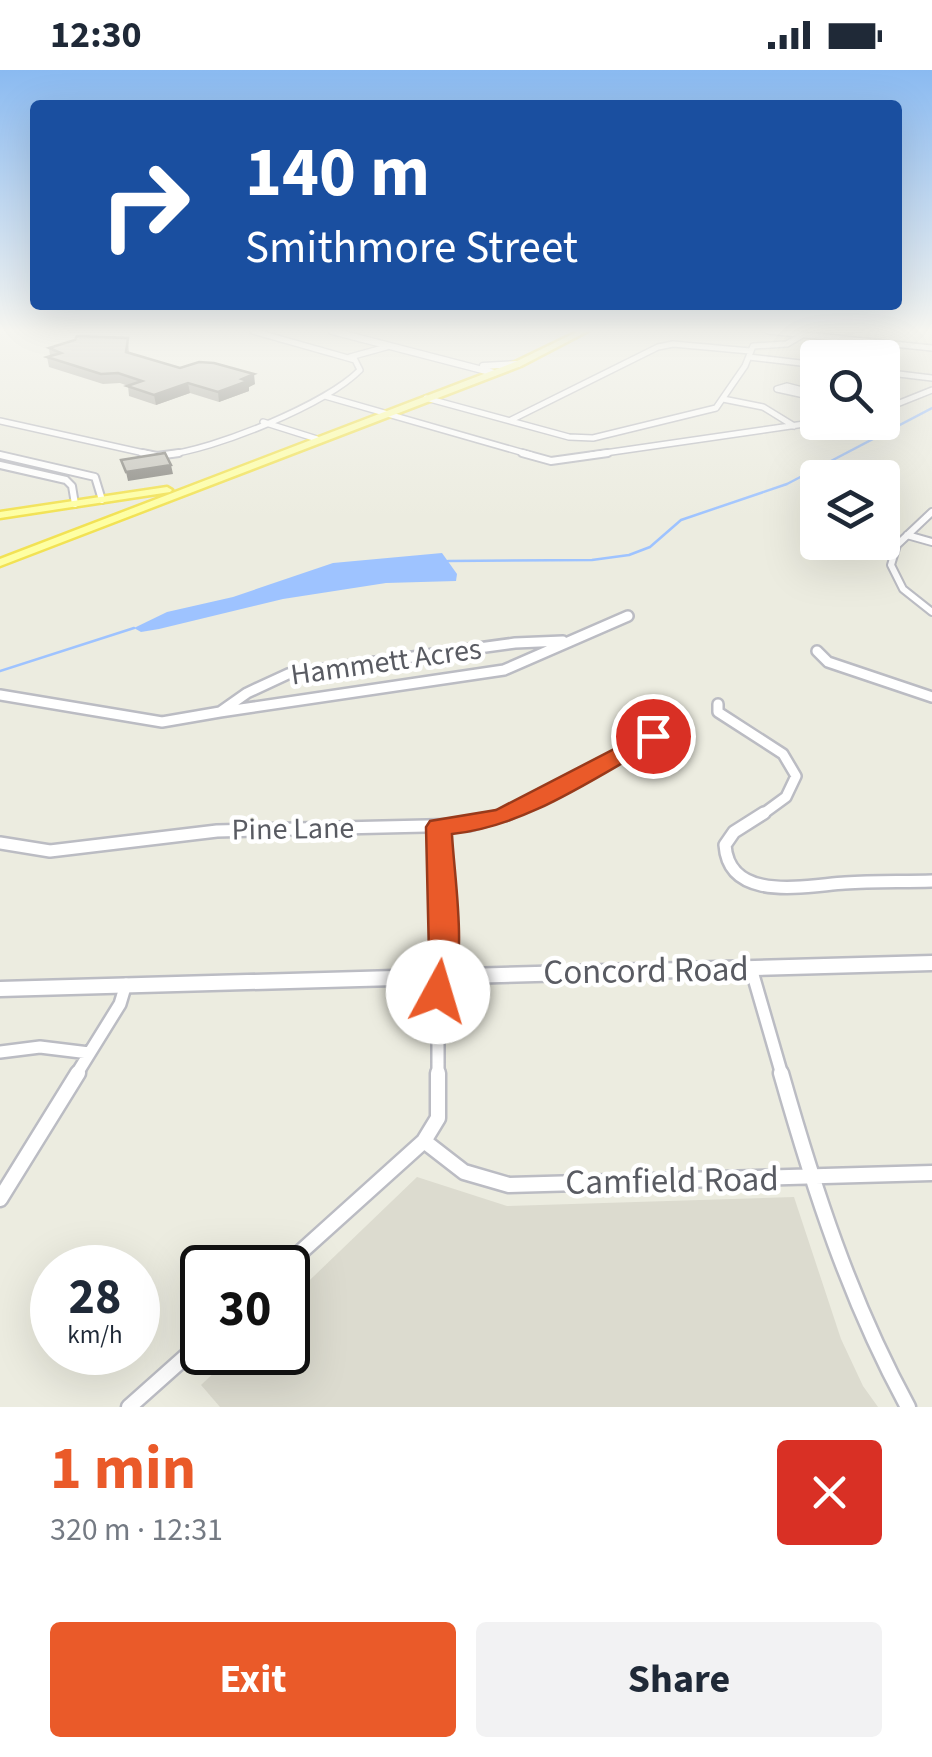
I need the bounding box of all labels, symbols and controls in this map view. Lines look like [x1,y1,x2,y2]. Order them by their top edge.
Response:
text: 12:30 [50,8,142,62]
text: 140 m [245,123,430,223]
icon: right [80,140,210,270]
text: Smithmore Street [245,216,578,280]
map controls [800,340,900,560]
button: search [800,340,900,440]
button: layers [800,460,900,560]
street label: Hammett Acres [288,627,484,697]
pin [611,694,696,779]
icon: arrive [626,709,681,764]
street label: Pine Lane [231,806,355,852]
position arrow [386,940,490,1044]
street label: Concord Road [543,944,749,998]
street label: Camfield Road [565,1154,779,1208]
speed limit sign: 30 [180,1245,310,1375]
text: 28 [69,1262,121,1333]
text: km/h [67,1317,123,1353]
text: 1 min [50,1427,196,1512]
button: close [777,1440,882,1545]
text: 320 m · 12:31 [50,1507,223,1553]
button: Exit [50,1622,456,1737]
button: Share [476,1622,882,1737]

